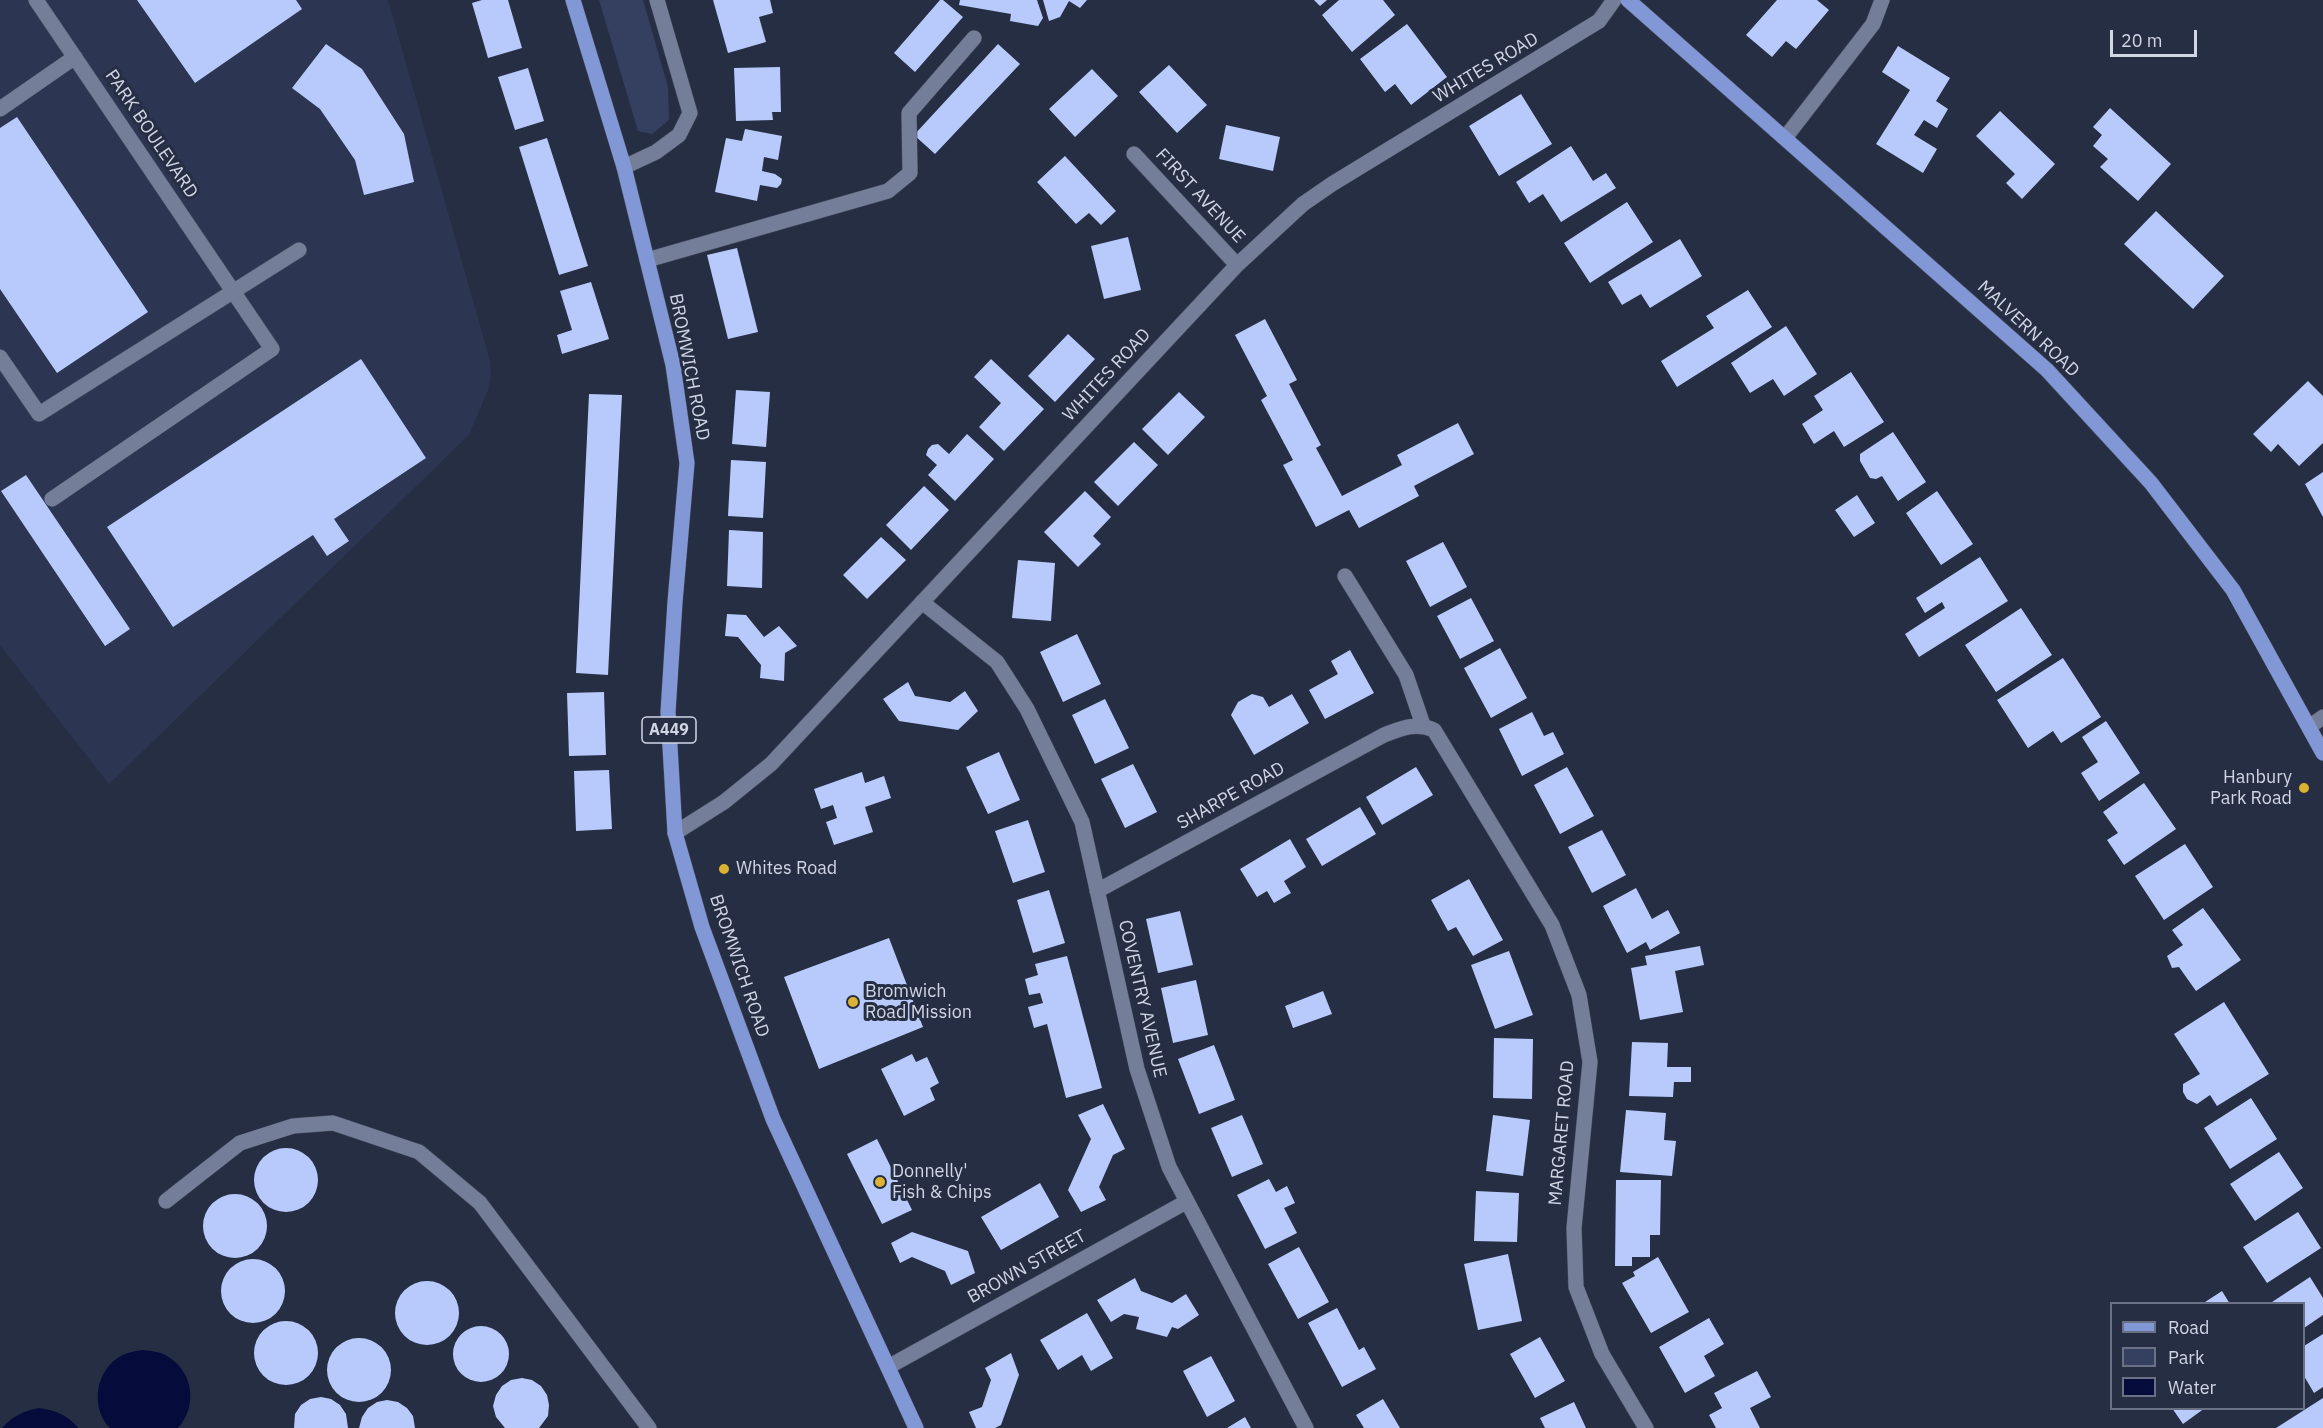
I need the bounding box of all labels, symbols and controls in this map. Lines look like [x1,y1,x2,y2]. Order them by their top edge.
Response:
scale bar [2113,18,2200,56]
street label: WHITES ROAD [1430,28,1542,108]
text: 20 m [2121,29,2163,52]
street label: PARK BOULEVARD [100,66,202,202]
street label: FIRST AVENUE [1151,144,1249,248]
street label: MALVERN ROAD [1973,276,2083,382]
street label: BROMWICH ROAD [664,292,714,442]
street label: WHITES ROAD [1059,324,1155,426]
road number: A449 [642,717,696,743]
street label: SHARPE ROAD [1174,758,1288,834]
place label: Hanbury Park Road [2210,767,2292,810]
marker: Hanbury Park Road [2297,781,2311,795]
place label: Whites Road [736,858,837,880]
marker: Whites Road [717,862,731,876]
street label: BROMWICH ROAD [704,892,774,1040]
street label: COVENTRY AVENUE [1113,918,1171,1080]
place label: Bromwich Road Mission [865,981,972,1024]
marker: Bromwich Road Mission [846,995,860,1009]
street label: MARGARET ROAD [1545,1060,1579,1206]
place label: Donnelly' Fish & Chips [892,1161,992,1204]
marker: Donnelly' Fish & Chips [873,1175,887,1189]
street label: BROWN STREET [964,1226,1090,1308]
legend [2110,1302,2305,1410]
text: Road [2168,1316,2209,1339]
text: Park [2168,1346,2204,1369]
text: Water [2168,1376,2216,1399]

